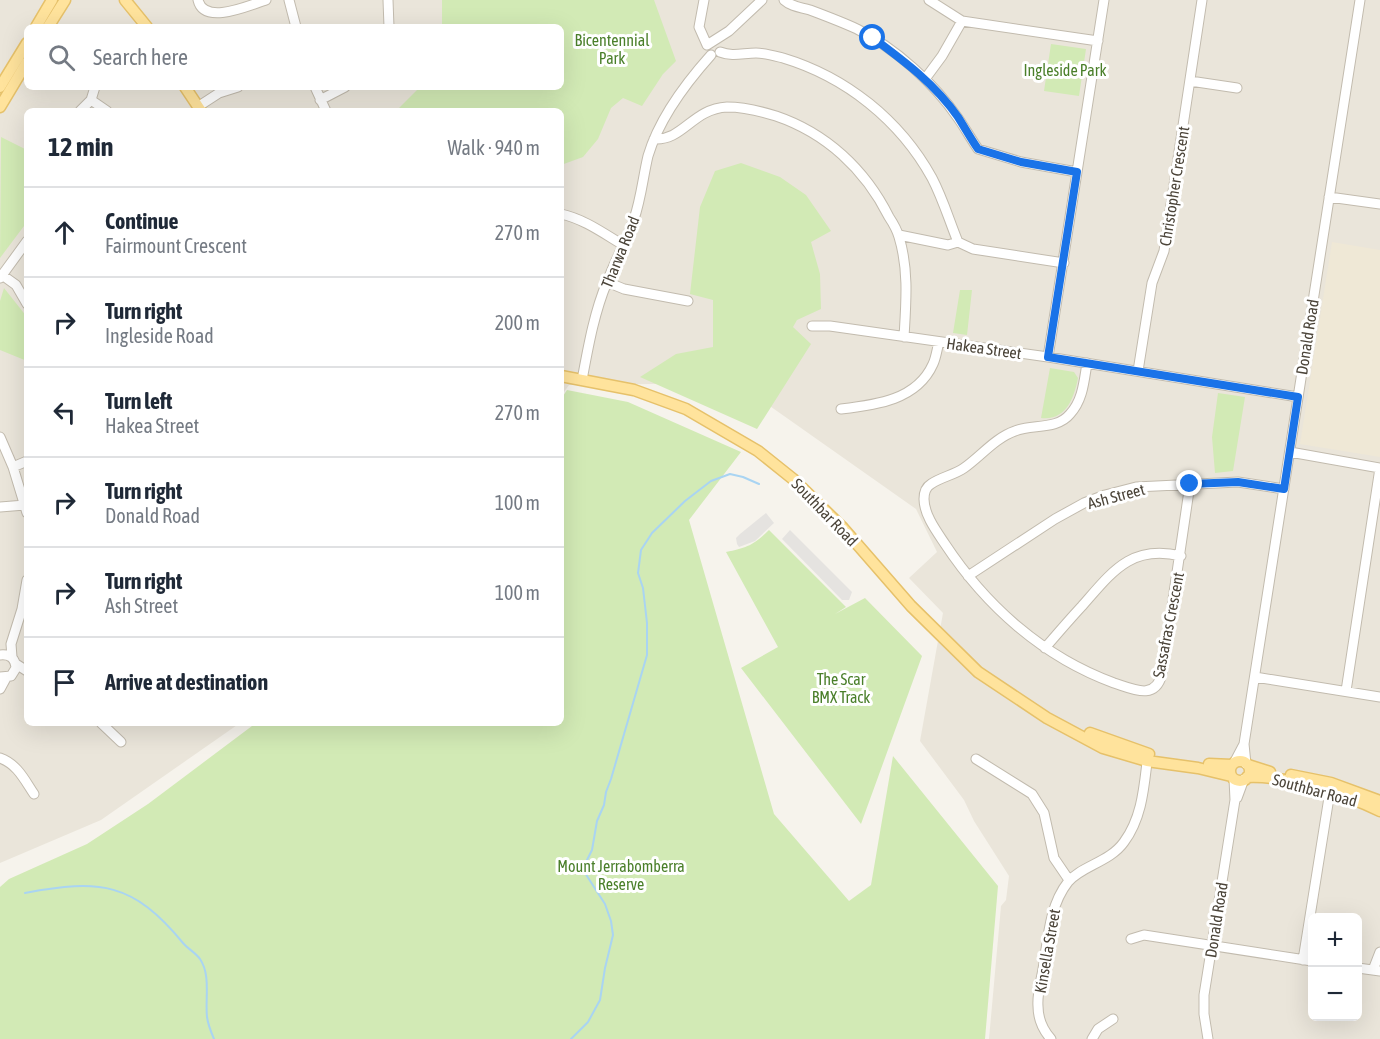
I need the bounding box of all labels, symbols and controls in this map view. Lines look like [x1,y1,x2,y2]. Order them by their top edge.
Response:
search box [24,24,564,90]
route start [859,24,885,50]
park label: Bicentennial Park [575,31,650,67]
icon: search [45,41,78,74]
text: Search here [93,44,188,70]
park label: Ingleside Park [1023,61,1107,80]
street label: Christopher Crescent [1156,125,1193,247]
text: 12 min [48,132,113,162]
text: Walk · 940 m [448,136,540,159]
text: Continue [105,208,179,234]
street label: Tharwa Road [597,213,643,291]
icon: ahead [48,216,81,249]
text: 270 m [495,221,540,244]
text: Fairmount Crescent [105,234,247,257]
text: Turn right [105,298,182,324]
street label: Donald Road [1292,298,1322,376]
icon: right [48,306,81,339]
text: 200 m [495,311,540,334]
text: Ingleside Road [105,324,214,347]
street label: Hakea Street [945,334,1023,362]
text: Turn left [105,388,172,414]
icon: left [48,396,81,429]
text: 270 m [495,401,540,424]
text: Hakea Street [105,414,199,437]
route end [1176,470,1202,496]
street label: Southbar Road [788,475,862,549]
text: Turn right [105,478,182,504]
street label: Ash Street [1085,480,1147,512]
icon: right [48,486,81,519]
text: 100 m [495,491,540,514]
text: Donald Road [105,504,200,527]
text: Turn right [105,568,182,594]
street label: Sassafras Crescent [1149,570,1187,679]
icon: right [48,576,81,609]
text: 100 m [495,581,540,604]
text: Ash Street [105,594,178,617]
icon: arrive [48,666,81,699]
text: Arrive at destination [105,669,268,695]
park label: The Scar BMX Track [812,670,870,706]
street label: Southbar Road [1271,770,1359,810]
park label: Mount Jerrabomberra Reserve [557,857,685,893]
street label: Donald Road [1201,881,1231,959]
street label: Kinsella Street [1031,907,1063,995]
map controls [1308,913,1362,1021]
button: + [1308,913,1362,967]
button: − [1308,967,1362,1021]

